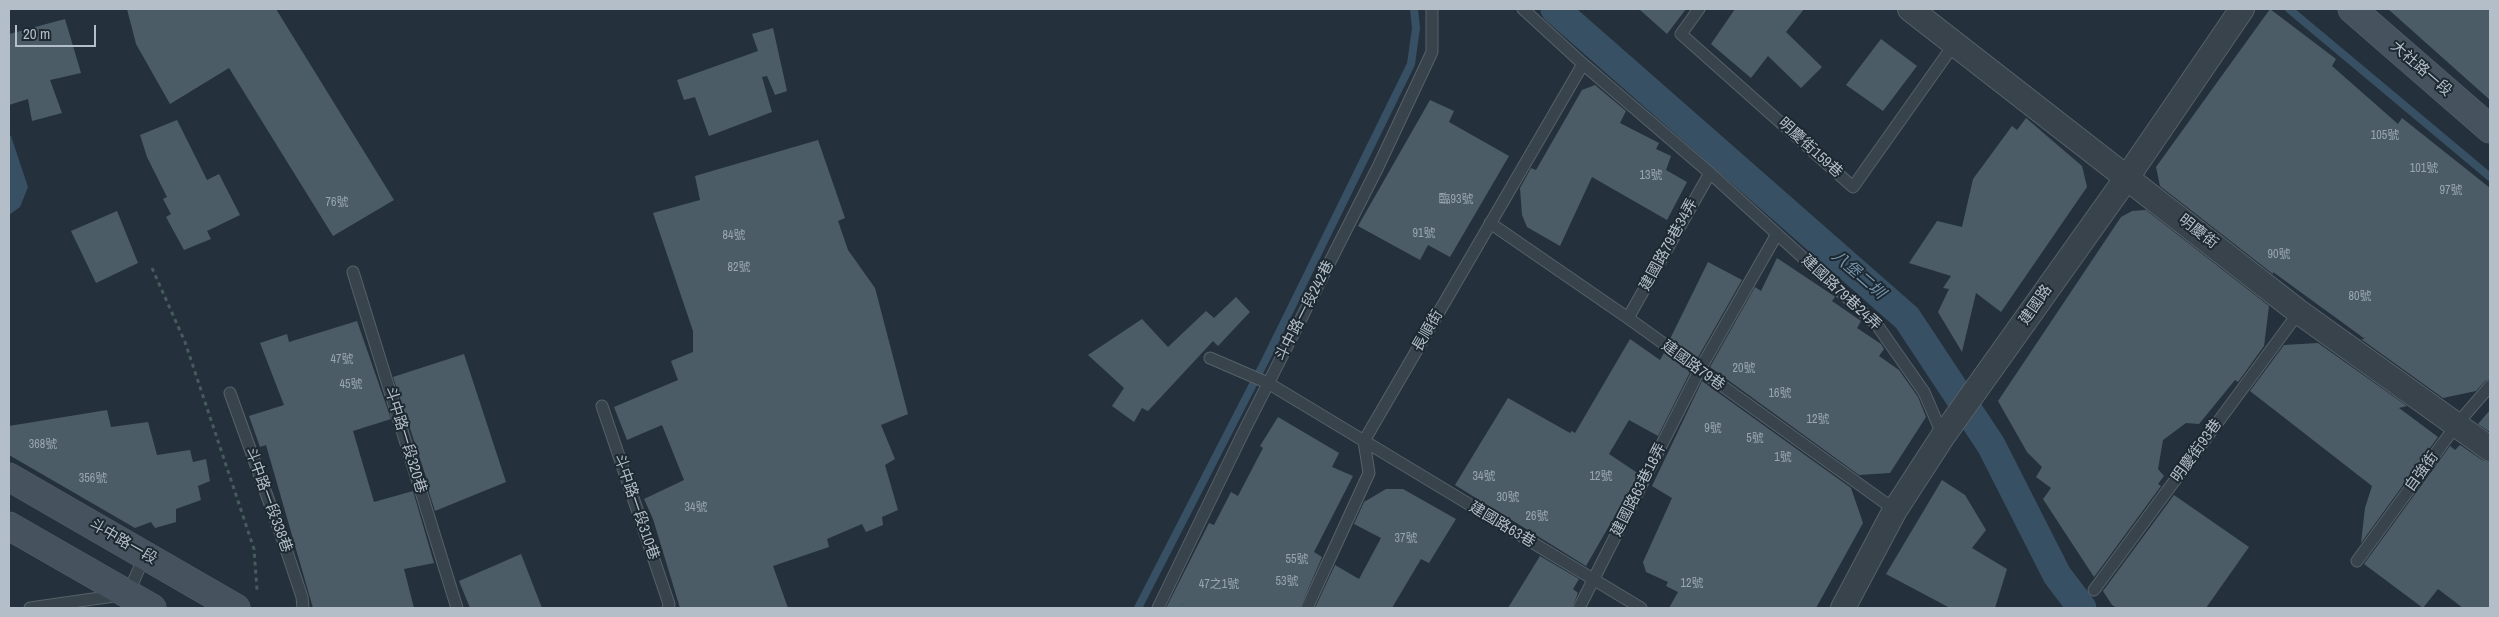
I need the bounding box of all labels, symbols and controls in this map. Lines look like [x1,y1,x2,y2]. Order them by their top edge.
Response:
scale bar [18,15,99,47]
text: 20 m [23,23,50,44]
street label: 大社路一段 [2387,38,2455,100]
street label: 明慶街159巷 [1774,114,1846,182]
house number: 105號 [2371,129,2399,143]
house number: 101號 [2410,162,2438,176]
house number: 13號 [1640,169,1662,183]
house number: 97號 [2440,184,2462,198]
house number: 臨93號 [1439,193,1473,207]
house number: 76號 [326,196,348,210]
street label: 建國路79巷34弄 [1636,196,1702,294]
street label: 明慶街 [2175,211,2221,253]
house number: 91號 [1413,227,1435,241]
house number: 84號 [723,229,745,243]
water label: 八堡二圳 [1828,247,1888,303]
house number: 90號 [2268,248,2290,262]
street label: 建國路79巷24弄 [1797,252,1885,334]
street label: 斗中路一段242巷 [1272,258,1338,364]
house number: 82號 [728,261,750,275]
street label: 建國路 [2016,281,2056,329]
house number: 80號 [2349,290,2371,304]
street label: 長順街 [1409,307,1447,355]
street label: 建國路79巷 [1658,337,1728,395]
house number: 47號 [331,353,353,367]
house number: 20號 [1733,362,1755,376]
house number: 45號 [340,378,362,392]
street label: 斗中路一段320巷 [380,385,430,495]
house number: 16號 [1769,387,1791,401]
house number: 12號 [1807,413,1829,427]
street label: 明慶街93巷 [2168,416,2226,486]
house number: 9號 [1704,422,1722,436]
house number: 5號 [1746,432,1764,446]
house number: 368號 [29,438,57,452]
street label: 建國路63巷18弄 [1608,440,1670,540]
street label: 斗中路一段338巷 [241,445,295,555]
street label: 自強街 [2401,449,2443,495]
house number: 1號 [1774,451,1792,465]
street label: 斗中路一段310巷 [609,452,663,562]
house number: 34號 [1473,470,1495,484]
house number: 12號 [1590,470,1612,484]
house number: 356號 [79,472,107,486]
house number: 30號 [1497,491,1519,505]
street label: 建國路63巷 [1466,498,1538,552]
house number: 34號 [685,501,707,515]
house number: 26號 [1526,510,1548,524]
street label: 斗中路一段 [86,515,160,569]
house number: 37號 [1395,532,1417,546]
house number: 55號 [1286,553,1308,567]
house number: 53號 [1276,575,1298,589]
house number: 12號 [1681,577,1703,591]
house number: 47之1號 [1199,578,1239,592]

